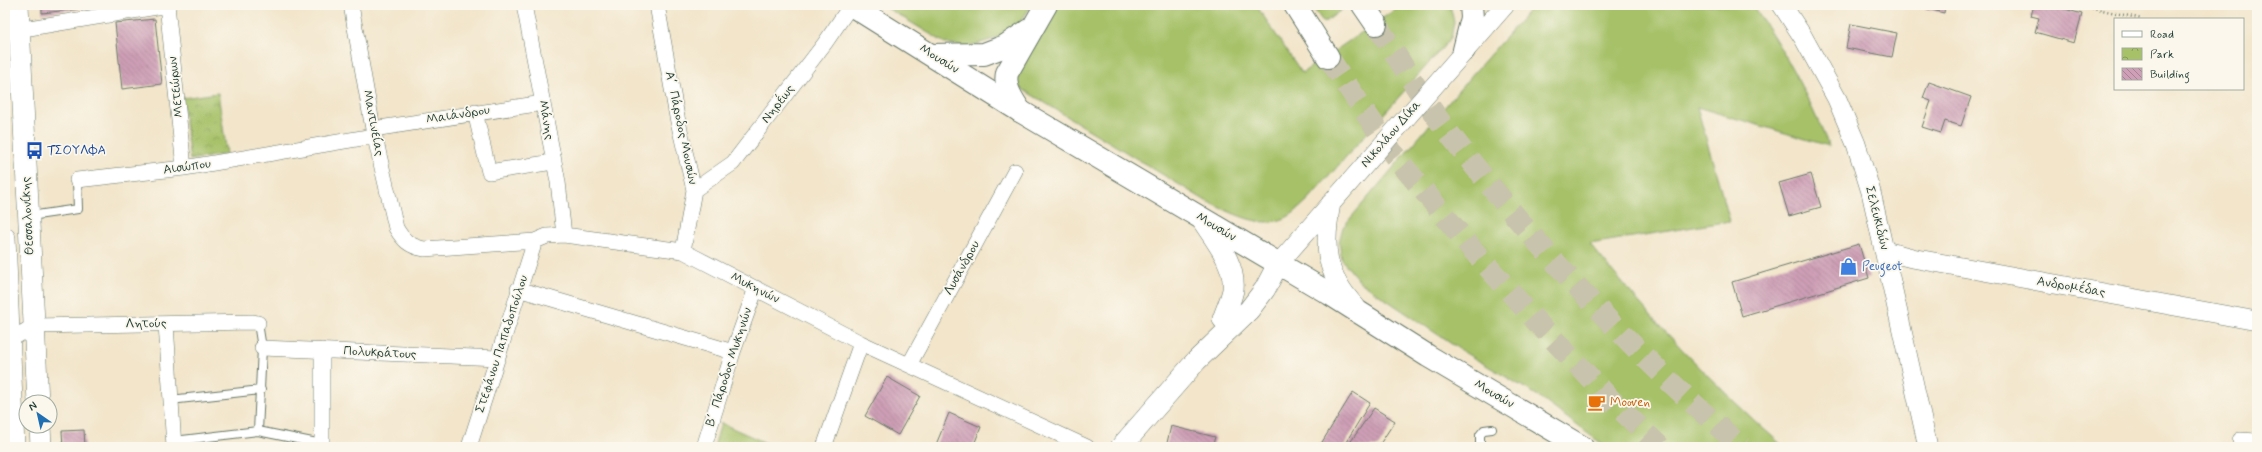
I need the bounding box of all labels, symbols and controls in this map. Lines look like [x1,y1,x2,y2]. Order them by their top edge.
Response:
legend [2114,18,2244,90]
text: Road [2150,27,2174,43]
street label: Μουσών [916,40,962,78]
text: Park [2150,47,2174,63]
street label: Μετεώρων [164,55,188,119]
text: Building [2150,67,2190,84]
street label: Α΄ Πάροδος Μουσών [661,70,701,186]
street label: Νηρέως [757,81,799,127]
street label: Μαντινείας [358,88,388,158]
street label: Νικολάου Δίκα [1357,97,1425,171]
street label: Μάνης [534,99,558,141]
street label: Μαιάνδρου [425,102,491,128]
bus stop icon: ΤΣΟΥΛΦΑ [24,140,44,160]
place label: ΤΣΟΥΛΦΑ [47,142,106,159]
street label: Αισώπου [162,155,212,179]
street label: Θεσσαλονίκης [17,176,39,256]
street label: Σελευκιδών [1861,184,1893,252]
street label: Μουσών [1193,208,1239,246]
street label: Λυσάνδρου [940,238,984,298]
shop icon: Peugeot [1839,256,1859,276]
place label: Peugeot [1862,258,1903,277]
street label: Μυκηνών [728,268,783,308]
street label: Στεφάνου Παπαδοπούλου [472,273,532,415]
street label: Ανδρομέδας [2035,273,2107,301]
street label: Β΄ Πάροδος Μυκηνών [702,305,756,429]
street label: Λητούς [125,315,167,333]
street label: Πολυκράτους [343,343,417,363]
street label: Μουσών [1471,376,1518,412]
cafe icon: Mooven [1587,392,1607,412]
north arrow [18,394,58,434]
place label: Mooven [1610,394,1650,411]
text: N [26,399,40,414]

